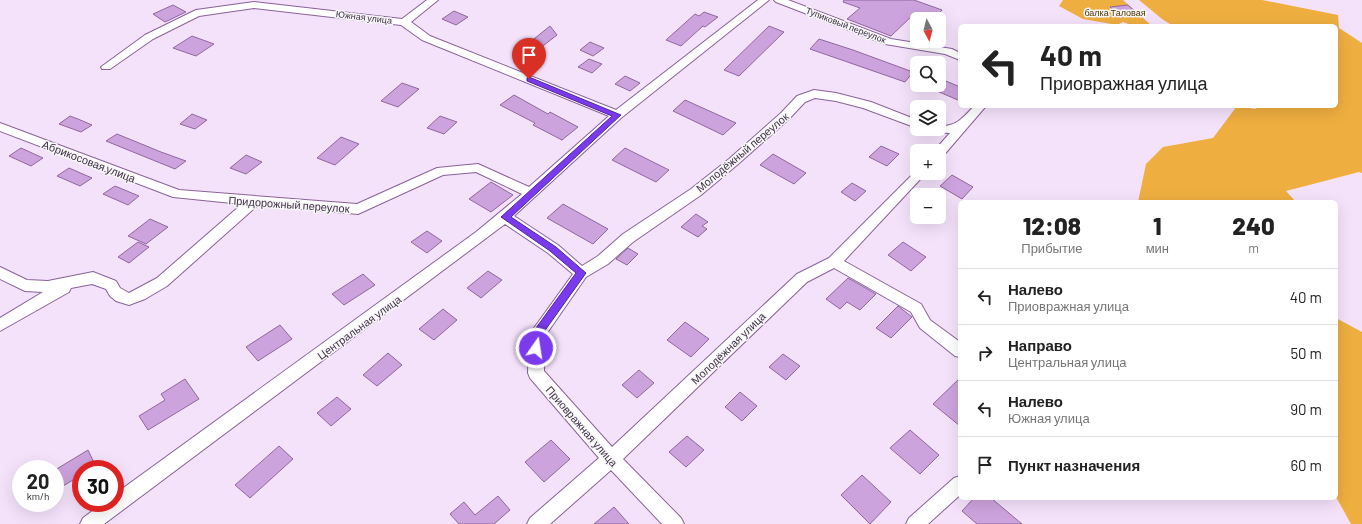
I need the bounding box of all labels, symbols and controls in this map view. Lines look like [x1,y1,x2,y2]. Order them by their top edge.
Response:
street label: Тупиковый переулок [804,5,888,45]
park label: балка Таловая [1084,7,1146,18]
street label: Южная улица [335,8,393,26]
north arrow [910,12,946,48]
map controls [910,12,946,224]
pin [512,38,546,79]
text: 40 m [1040,38,1102,72]
icon: left [974,40,1026,92]
icon: arrive [518,44,540,66]
button: search [910,56,946,92]
text: Приовражная улица [1040,72,1207,94]
button: layers [910,100,946,136]
street label: Молодёжный переулок [693,109,791,194]
street label: Абрикосовая улица [40,137,138,185]
button: + [910,144,946,180]
button: − [910,188,946,224]
street label: Придорожный переулок [228,193,350,215]
text: 12:08 [1023,211,1081,240]
text: 1 [1153,211,1162,240]
text: 240 [1232,211,1275,240]
text: Прибытие [1021,240,1082,256]
text: мин [1146,240,1169,256]
text: m [1248,240,1259,256]
text: Налево [1008,280,1063,298]
icon: left [974,286,996,308]
text: 40 m [1290,288,1322,306]
street label: Центральная улица [315,292,404,362]
text: Приовражная улица [1008,298,1129,314]
street label: Молодёжная улица [688,309,768,387]
position arrow [515,327,557,369]
text: Направо [1008,336,1072,354]
icon: right [974,342,996,364]
text: 50 m [1290,344,1322,362]
text: Центральная улица [1008,354,1127,370]
street label: Приовражная улица [544,383,621,470]
text: Налево [1008,392,1063,410]
icon: left [974,398,996,420]
text: 90 m [1290,400,1322,418]
text: Южная улица [1008,410,1090,426]
icon: arrive [974,454,996,476]
text: Пункт назначения [1008,456,1140,474]
text: 60 m [1290,456,1322,474]
speed limit sign: 30 [72,460,124,512]
text: 20 [27,469,49,493]
text: km/h [27,490,49,502]

